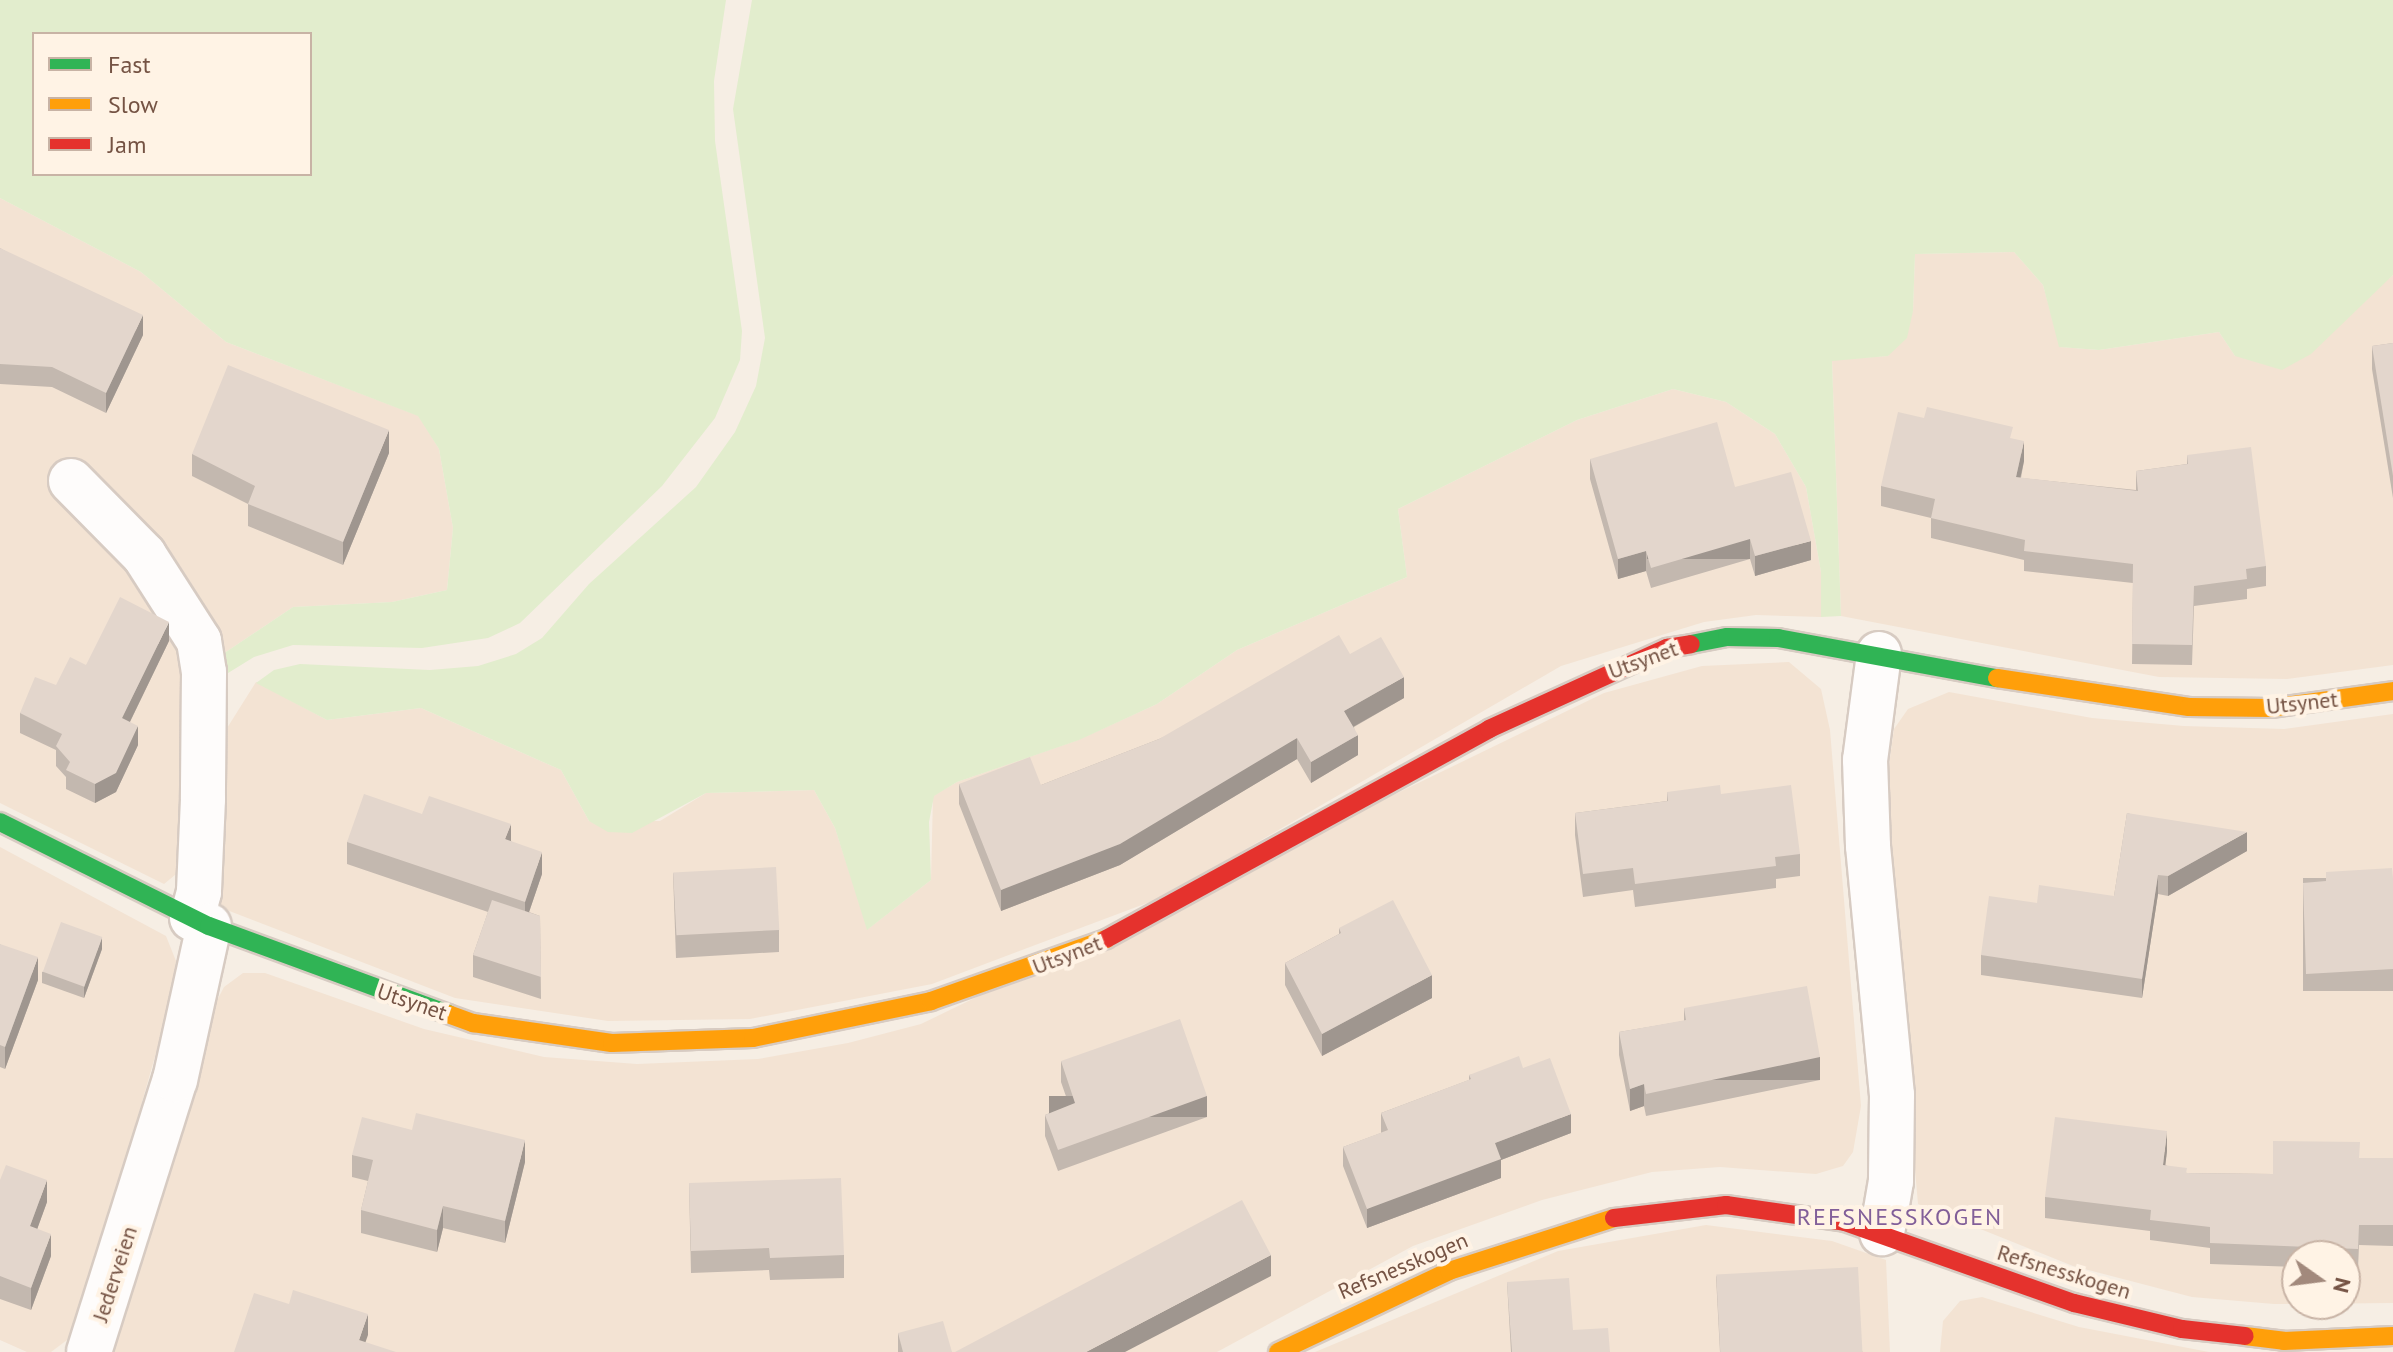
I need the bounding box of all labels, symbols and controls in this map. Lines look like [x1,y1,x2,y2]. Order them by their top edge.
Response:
legend [32,32,312,176]
text: Fast [108,49,151,80]
text: Slow [108,89,158,120]
text: Jam [108,129,146,160]
street label: Utsynet [1605,635,1681,685]
street label: Utsynet [2265,686,2339,720]
street label: Utsynet [1029,930,1105,980]
street label: Utsynet [374,978,450,1026]
district label: REFSNESSKOGEN [1797,1203,2003,1231]
street label: Jederveien [87,1223,143,1325]
street label: Refsnesskogen [1334,1227,1472,1305]
street label: Refsnesskogen [1994,1239,2134,1305]
north arrow [2281,1240,2361,1320]
text: N [2327,1275,2358,1296]

